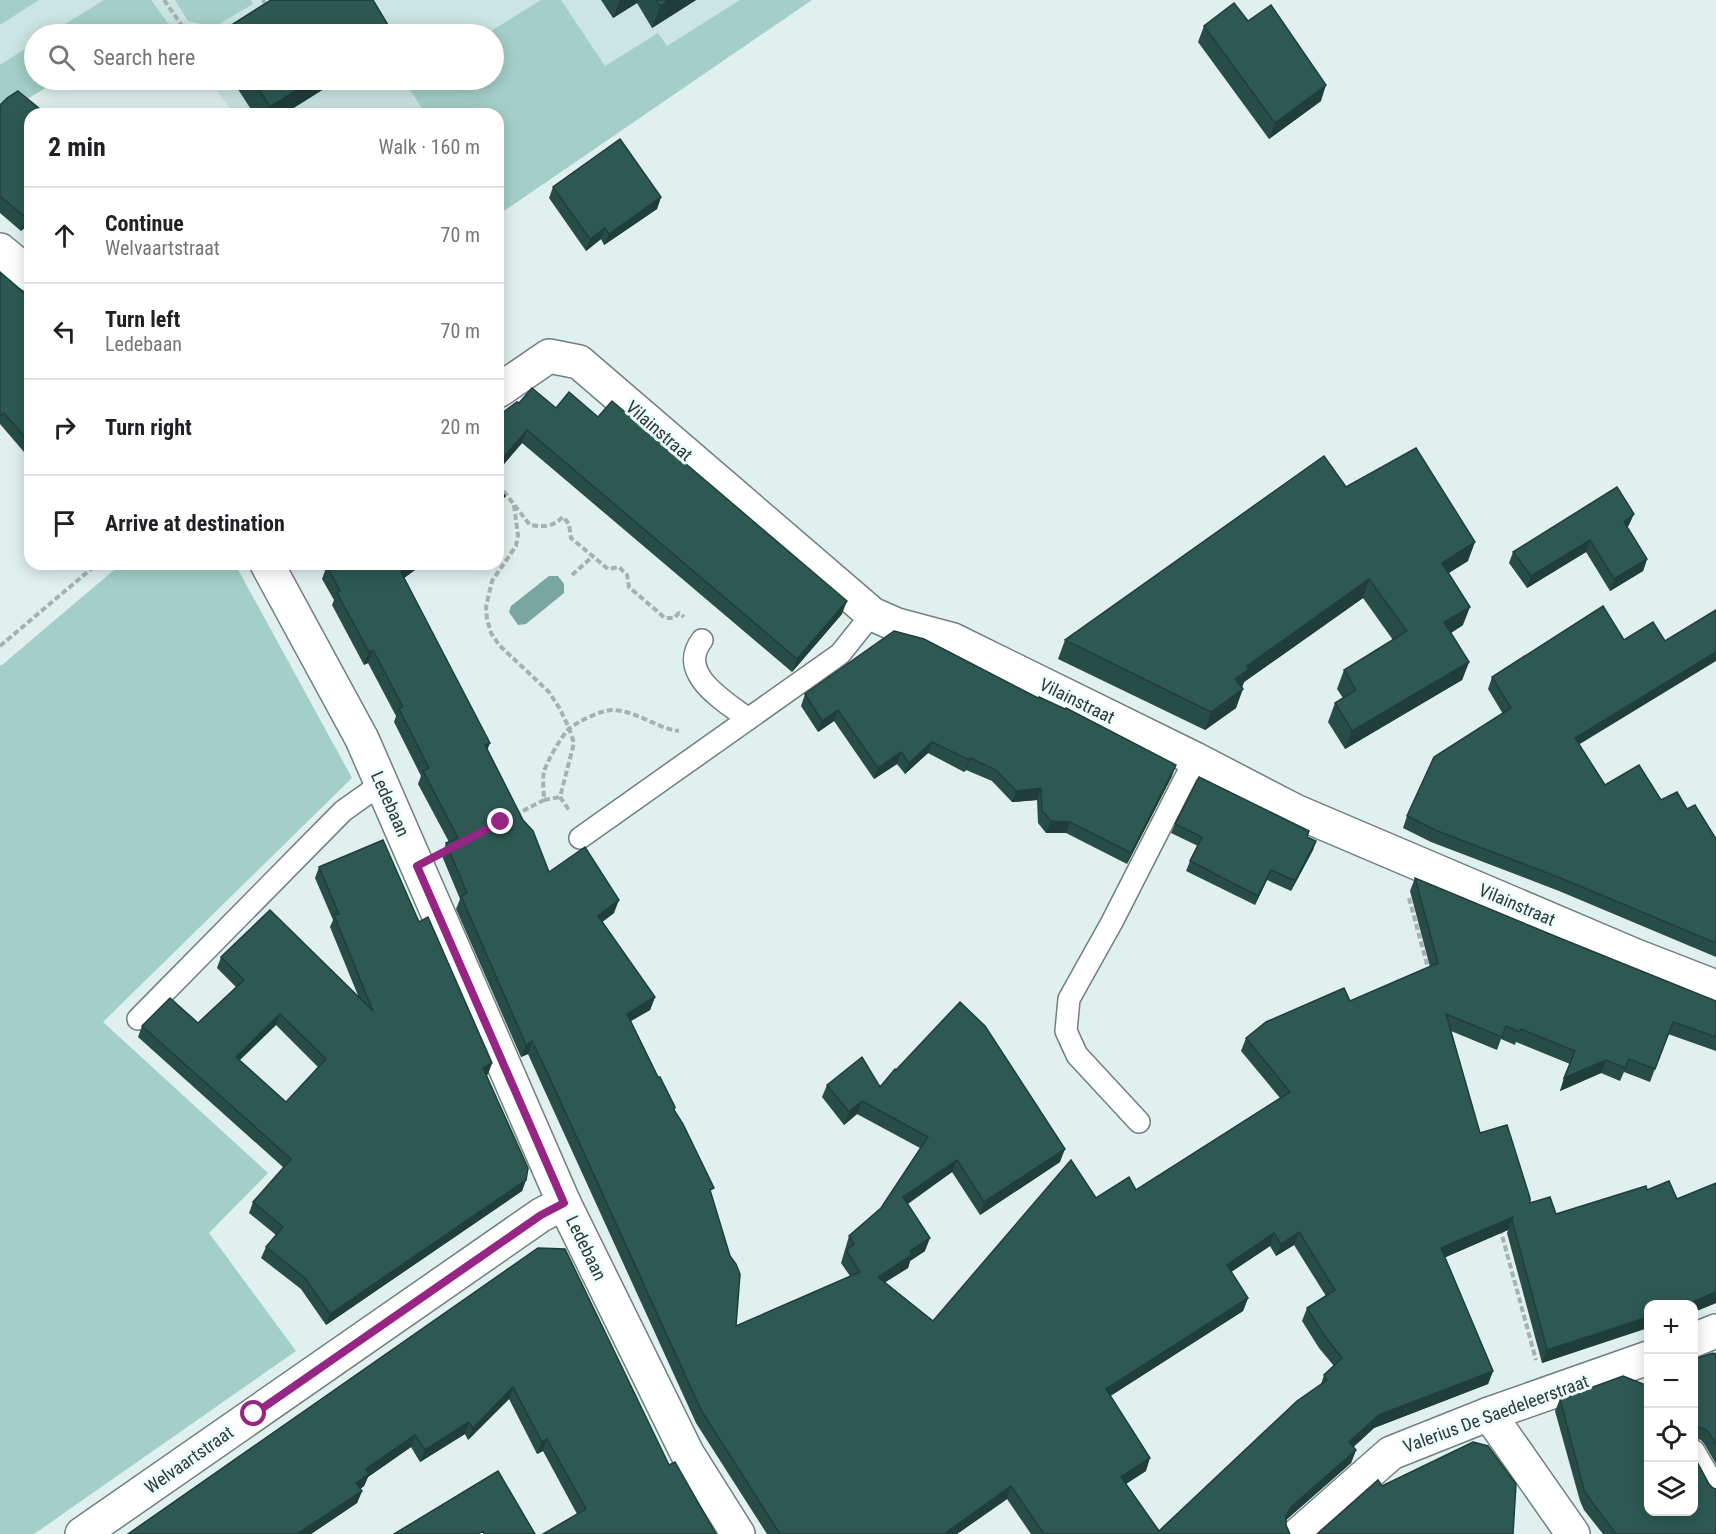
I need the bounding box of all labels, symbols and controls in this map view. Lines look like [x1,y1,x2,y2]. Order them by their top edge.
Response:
search box [24,24,504,90]
icon: search [45,41,78,74]
text: Search here [93,45,195,70]
text: 2 min [48,132,106,162]
text: Walk · 160 m [379,135,480,159]
text: Continue [105,211,184,236]
icon: ahead [48,219,81,252]
text: 70 m [441,223,480,247]
text: Welvaartstraat [105,236,220,260]
text: Turn left [105,307,180,332]
icon: left [48,315,81,348]
text: 70 m [441,319,480,343]
text: Ledebaan [105,332,182,356]
street label: Vilainstraat [622,396,697,465]
icon: right [48,411,81,444]
text: Turn right [105,415,192,440]
text: 20 m [441,415,480,439]
icon: arrive [48,507,81,540]
text: Arrive at destination [105,511,285,536]
street label: Vilainstraat [1036,673,1118,728]
street label: Ledebaan [367,768,414,840]
route end [487,808,513,834]
street label: Vilainstraat [1476,879,1559,930]
street label: Ledebaan [562,1212,611,1283]
map controls [1644,1300,1698,1516]
button: + [1644,1300,1698,1354]
button: − [1644,1354,1698,1408]
street label: Valerius De Saedeleerstraat [1400,1370,1591,1457]
route start [240,1400,266,1426]
button: locate [1644,1408,1698,1462]
street label: Welvaartstraat [140,1421,237,1498]
button: layers [1644,1462,1698,1516]

